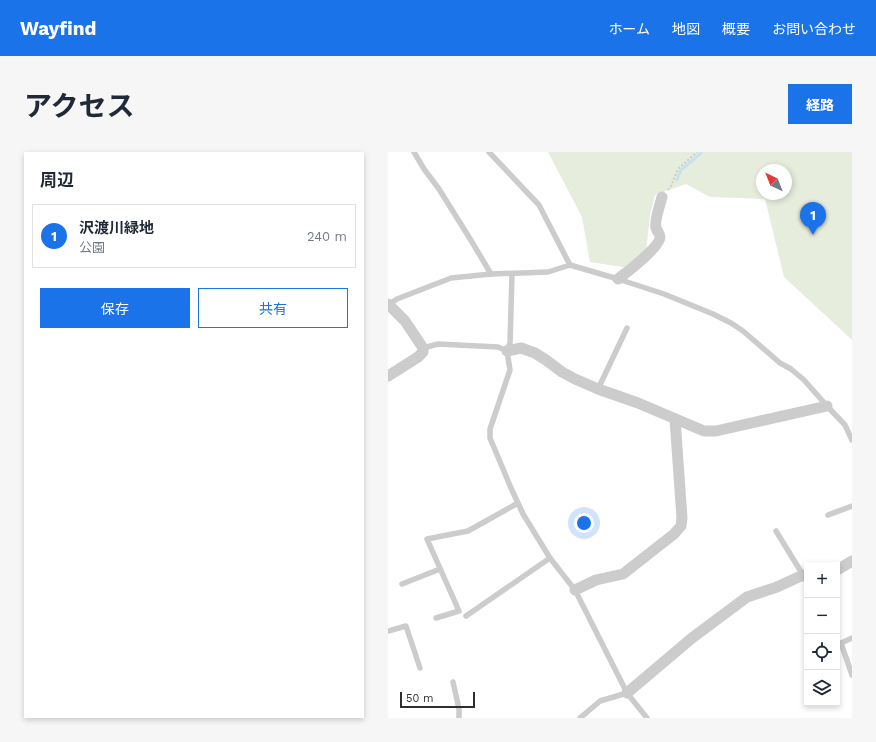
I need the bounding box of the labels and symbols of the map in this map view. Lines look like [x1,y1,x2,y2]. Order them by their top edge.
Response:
north arrow [756,164,792,200]
pin: 1 [800,202,826,235]
your location [574,513,594,533]
scale bar [400,690,475,709]

